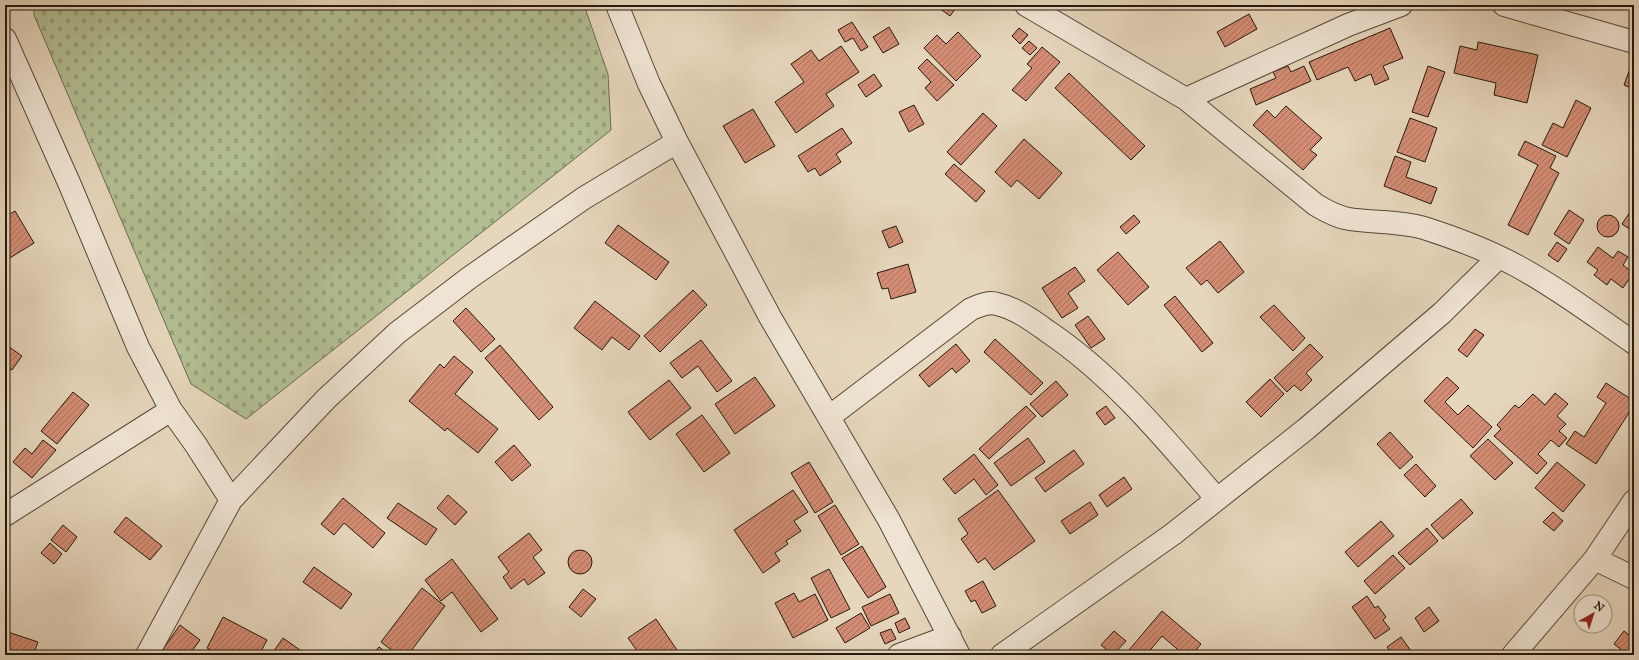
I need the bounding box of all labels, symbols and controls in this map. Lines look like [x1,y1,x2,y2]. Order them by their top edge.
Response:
north arrow [1573,594,1613,634]
text: N [1591,599,1607,615]

